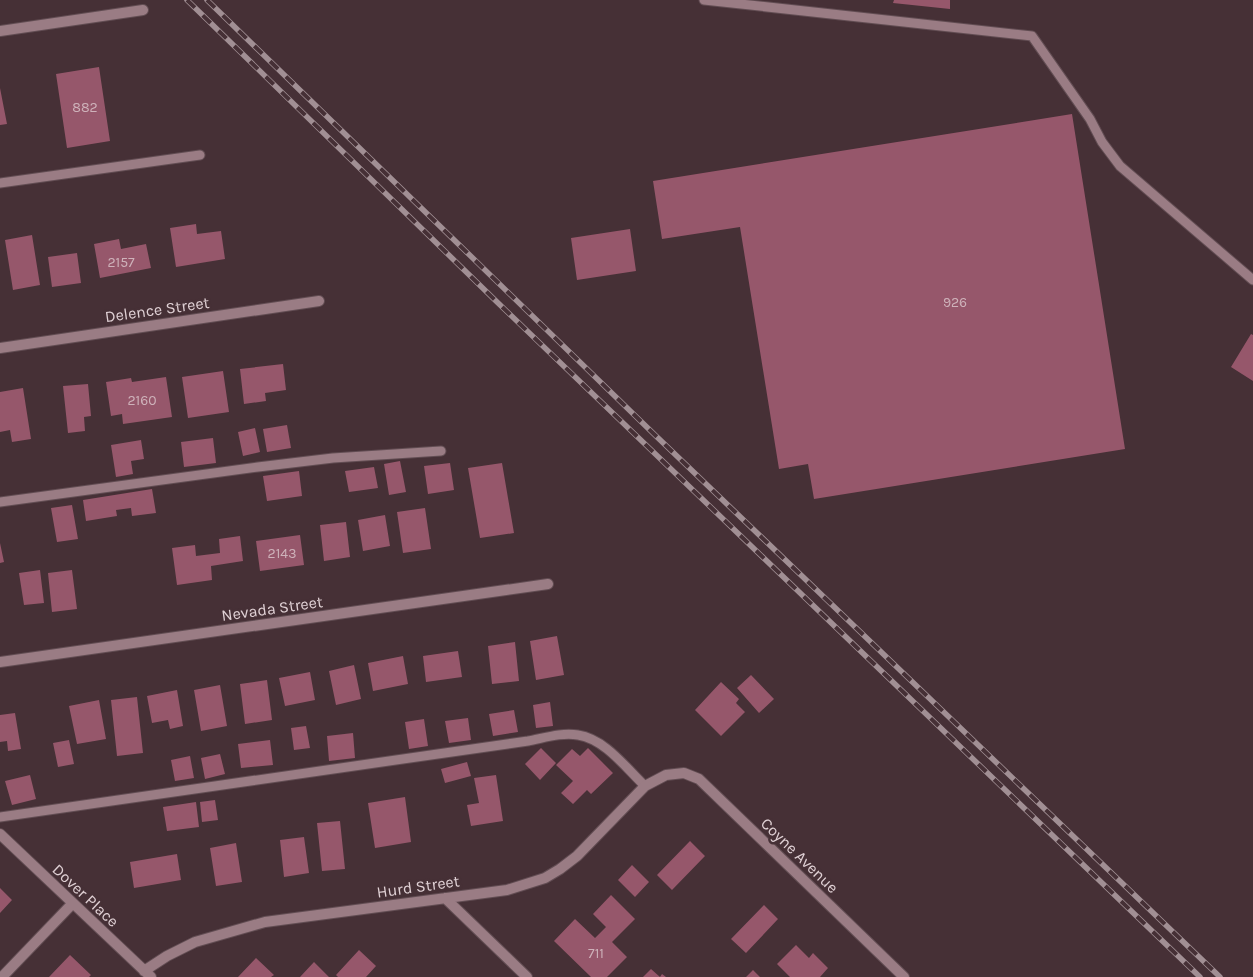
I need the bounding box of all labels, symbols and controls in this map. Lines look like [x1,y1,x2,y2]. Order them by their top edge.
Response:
house number: 882 [72,99,98,116]
house number: 2157 [107,254,135,271]
street label: Delence Street [104,293,211,326]
house number: 926 [943,294,967,311]
house number: 2160 [127,392,157,409]
house number: 2143 [268,545,296,562]
street label: Nevada Street [220,592,324,625]
street label: Coyne Avenue [757,814,842,897]
street label: Dover Place [49,860,123,931]
street label: Hurd Street [375,871,461,902]
house number: 711 [588,945,604,962]

